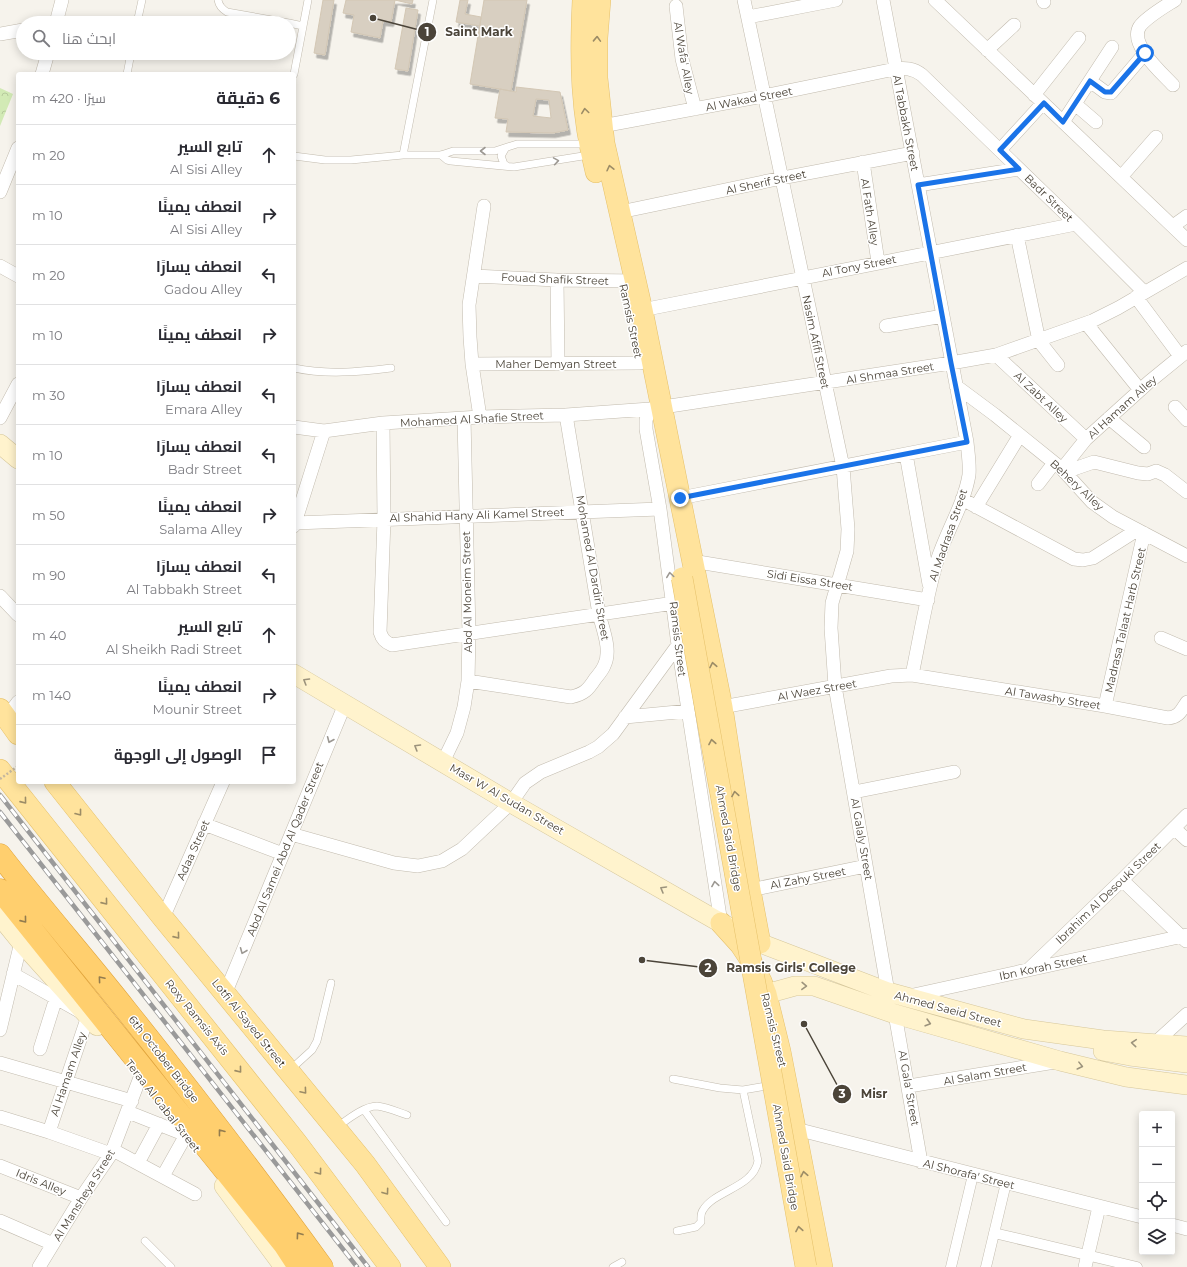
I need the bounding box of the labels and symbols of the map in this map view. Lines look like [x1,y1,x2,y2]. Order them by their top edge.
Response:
callout: Saint Mark [417,20,520,44]
street label: Al Wafa' Alley [671,21,697,95]
text: 1 [425,24,429,39]
text: Saint Mark [445,24,513,39]
one-way arrow [593,36,602,42]
route start [1136,44,1154,62]
street label: Al Tabbakh Street [890,74,922,173]
street label: Al Wakad Street [704,84,794,114]
one-way arrow [581,108,590,114]
one-way arrow [480,147,486,155]
one-way arrow [553,157,559,165]
one-way arrow [606,165,614,171]
street label: Al Sherif Street [725,167,808,197]
street label: Badr Street [1022,171,1077,225]
street label: Al Fath Alley [858,177,882,247]
street label: Al Tony Street [821,252,898,280]
street label: Fouad Shafik Street [501,270,610,288]
street label: Ramsis Street [616,282,646,360]
street label: Nasim Afifi Street [799,294,833,391]
street label: Maher Demyan Street [495,357,617,371]
street label: Al Shmaa Street [845,359,935,387]
street label: Al Zabt Alley [1011,369,1071,426]
street label: Al Hamam Alley [1085,372,1159,442]
street label: Mohamed Al Shafie Street [400,408,545,430]
street label: Behery Alley [1047,457,1107,514]
street label: Al Madrasa Street [926,487,971,583]
route end [671,489,689,507]
street label: Mohamed Al Dardiri Street [573,494,613,642]
street label: Al Shahid Hany Ali Kamel Street [389,505,565,525]
street label: Abd Al Moneim Street [459,531,475,653]
street label: Madrasa Talaat Harb Street [1101,545,1149,694]
street label: Sidi Eissa Street [766,566,854,594]
one-way arrow [666,572,675,579]
street label: Ramsis Street [666,600,690,678]
one-way arrow [710,662,718,669]
street label: Al Waez Street [776,676,858,704]
one-way arrow [302,678,310,685]
street label: Al Tawashy Street [1004,684,1102,713]
one-way arrow [327,735,335,743]
one-way arrow [708,739,717,745]
one-way arrow [414,744,421,751]
street label: Abd Al Samei Abd Al Qader Street [244,759,327,938]
street label: Masr W Al Sudan Street [447,760,567,838]
street label: Ahmed Said Bridge [713,784,745,893]
one-way arrow [731,790,740,797]
one-way arrow [20,796,27,803]
street label: Al Galaly Street [848,797,876,882]
one-way arrow [74,808,81,815]
street label: Adaa Street [174,817,213,882]
street label: Ibrahim Al Desouki Street [1052,839,1164,947]
street label: Al Zahy Street [769,864,848,892]
one-way arrow [711,881,720,887]
one-way arrow [660,887,667,894]
one-way arrow [101,898,108,905]
one-way arrow [20,916,27,923]
one-way arrow [173,932,180,939]
one-way arrow [240,946,248,954]
street label: Ibn Korah Street [998,951,1089,983]
callout: Ramsis Girls' College [698,956,864,980]
text: 2 [704,960,712,975]
text: Ramsis Girls' College [726,960,856,975]
street label: Roxy Ramsis Axis [162,976,232,1058]
street label: Lotfi Al Sayed Street [209,976,289,1071]
one-way arrow [98,977,105,984]
one-way arrow [801,982,807,990]
street label: Ahmed Saeid Street [893,988,1004,1030]
street label: Ramsis Street [758,991,790,1069]
street label: 6th October Bridge [126,1013,203,1106]
one-way arrow [925,1019,931,1027]
street label: Al Hamam Alley [47,1030,89,1118]
one-way arrow [1131,1038,1137,1047]
street label: Al Gala' Street [895,1049,923,1127]
street label: Teraa Al Gabal Street [122,1057,204,1156]
street label: Al Salam Street [942,1060,1028,1088]
one-way arrow [1076,1061,1083,1070]
one-way arrow [234,1065,241,1072]
callout: Misr [832,1082,895,1106]
one-way arrow [300,1086,307,1093]
text: 3 [837,1086,846,1101]
text: Misr [861,1086,887,1101]
street label: Ahmed Said Bridge [770,1103,802,1212]
one-way arrow [218,1130,225,1137]
street label: Al Mansheya Street [50,1146,118,1244]
street label: Al Shorafa' Street [922,1156,1017,1192]
street label: Idris Alley [14,1166,68,1198]
one-way arrow [314,1168,322,1175]
one-way arrow [801,1171,809,1177]
one-way arrow [381,1188,388,1195]
one-way arrow [795,1226,804,1232]
one-way arrow [297,1233,304,1240]

